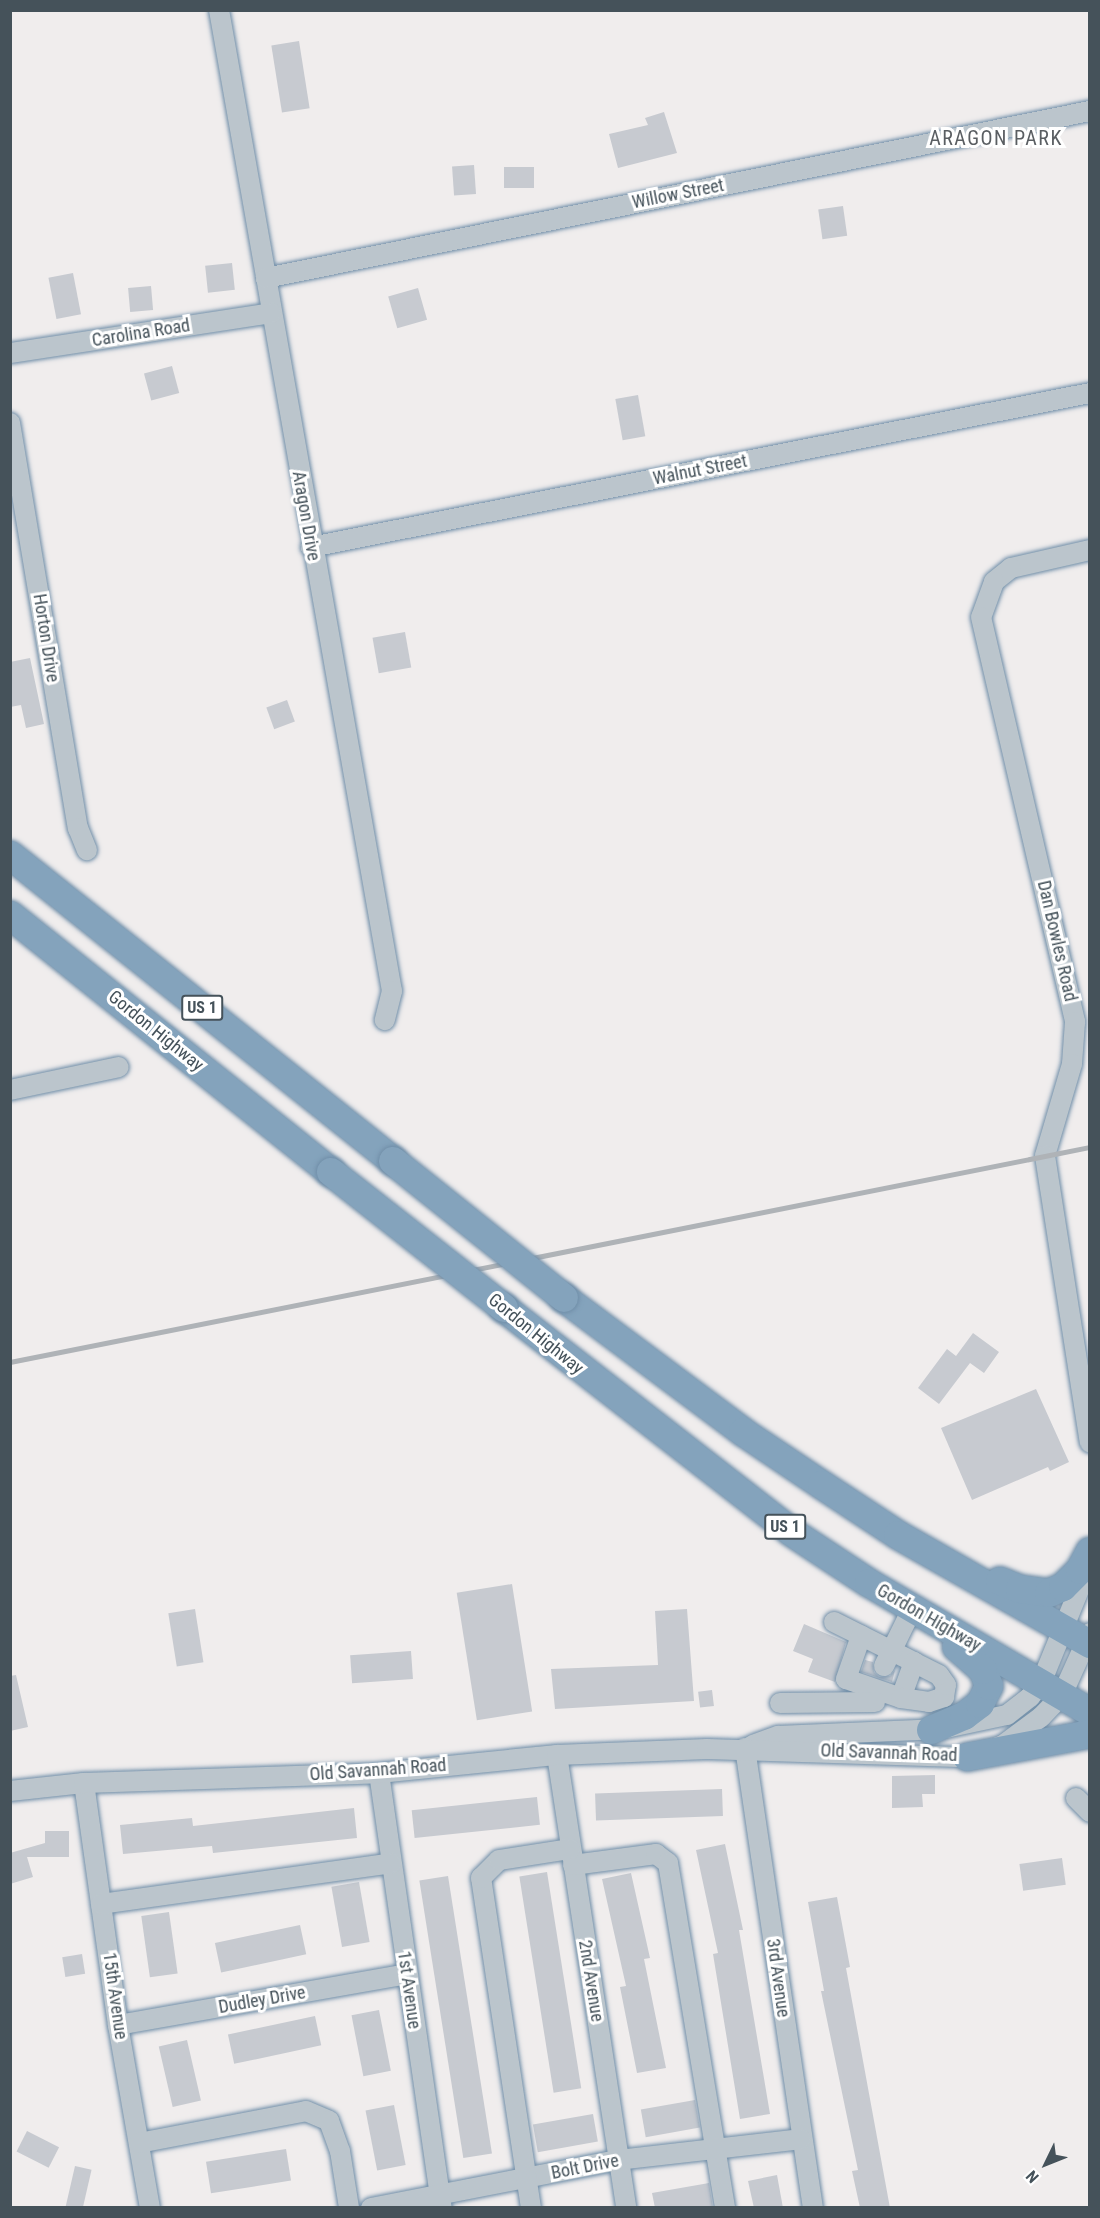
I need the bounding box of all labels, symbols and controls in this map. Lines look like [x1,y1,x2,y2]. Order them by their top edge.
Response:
district label: ARAGON PARK [929,126,1063,150]
street label: Willow Street [630,175,726,213]
street label: Carolina Road [90,315,192,351]
street label: Walnut Street [651,450,749,490]
street label: Aragon Drive [287,469,325,563]
street label: Horton Drive [28,592,64,684]
street label: Dan Bowles Road [1033,878,1081,1004]
street label: Gordon Highway [104,986,208,1076]
road number: US 1 [181,995,223,1021]
street label: Gordon Highway [484,1289,588,1379]
road number: US 1 [764,1514,806,1540]
street label: Gordon Highway [873,1580,985,1656]
street label: Old Savannah Road [820,1740,958,1766]
street label: Old Savannah Road [309,1754,447,1786]
street label: 3rd Avenue [762,1937,794,2019]
street label: 2nd Avenue [574,1939,608,2023]
street label: 1st Avenue [393,1950,425,2030]
street label: 15th Avenue [98,1951,132,2041]
street label: Dudley Drive [217,1982,307,2018]
north arrow [1016,2134,1076,2194]
street label: Bolt Drive [549,2150,621,2184]
text: N [1022,2167,1043,2187]

